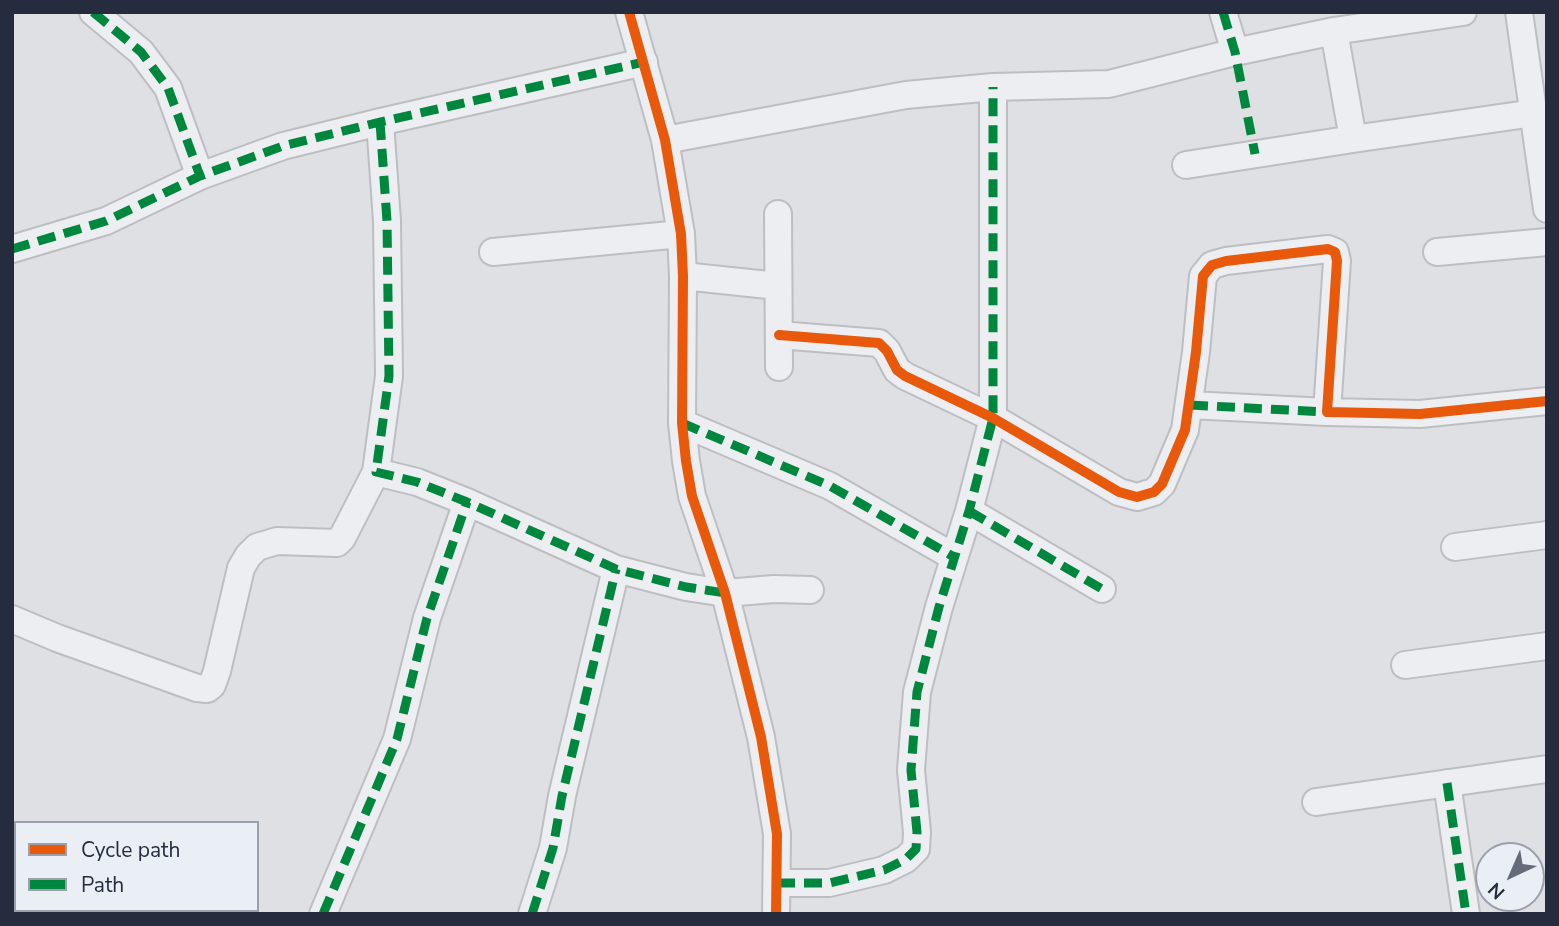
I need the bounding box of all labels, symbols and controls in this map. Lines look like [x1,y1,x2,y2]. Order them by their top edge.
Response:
legend [14,821,259,912]
text: Cycle path [81,836,180,864]
north arrow [1475,842,1545,912]
text: Path [81,871,124,899]
text: N [1483,876,1511,905]

